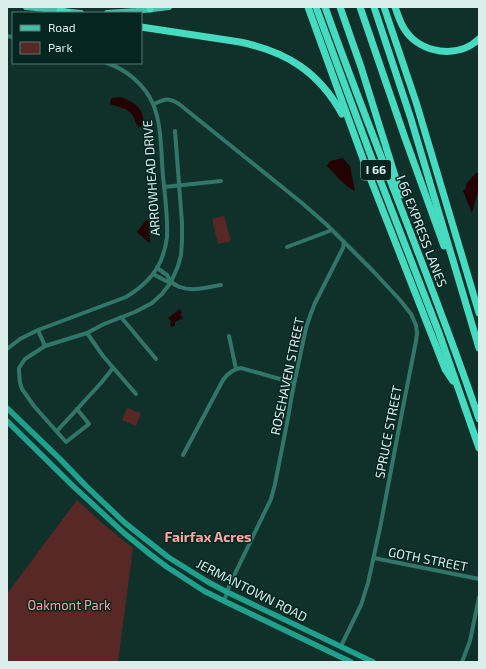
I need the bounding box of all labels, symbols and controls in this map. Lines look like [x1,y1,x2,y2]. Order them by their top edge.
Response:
legend [12,12,142,64]
text: Road [48,20,76,34]
text: Park [48,40,73,54]
street label: ARROWHEAD DRIVE [139,120,163,236]
road number: I 66 [361,160,391,180]
street label: I 66 EXPRESS LANES [393,173,451,289]
street label: ROSEHAVEN STREET [267,315,307,436]
street label: SPRUCE STREET [371,384,405,480]
district label: Fairfax Acres [164,528,252,545]
street label: GOTH STREET [387,543,470,575]
street label: JERMANTOWN ROAD [194,555,310,625]
park label: Oakmont Park [27,597,111,613]

